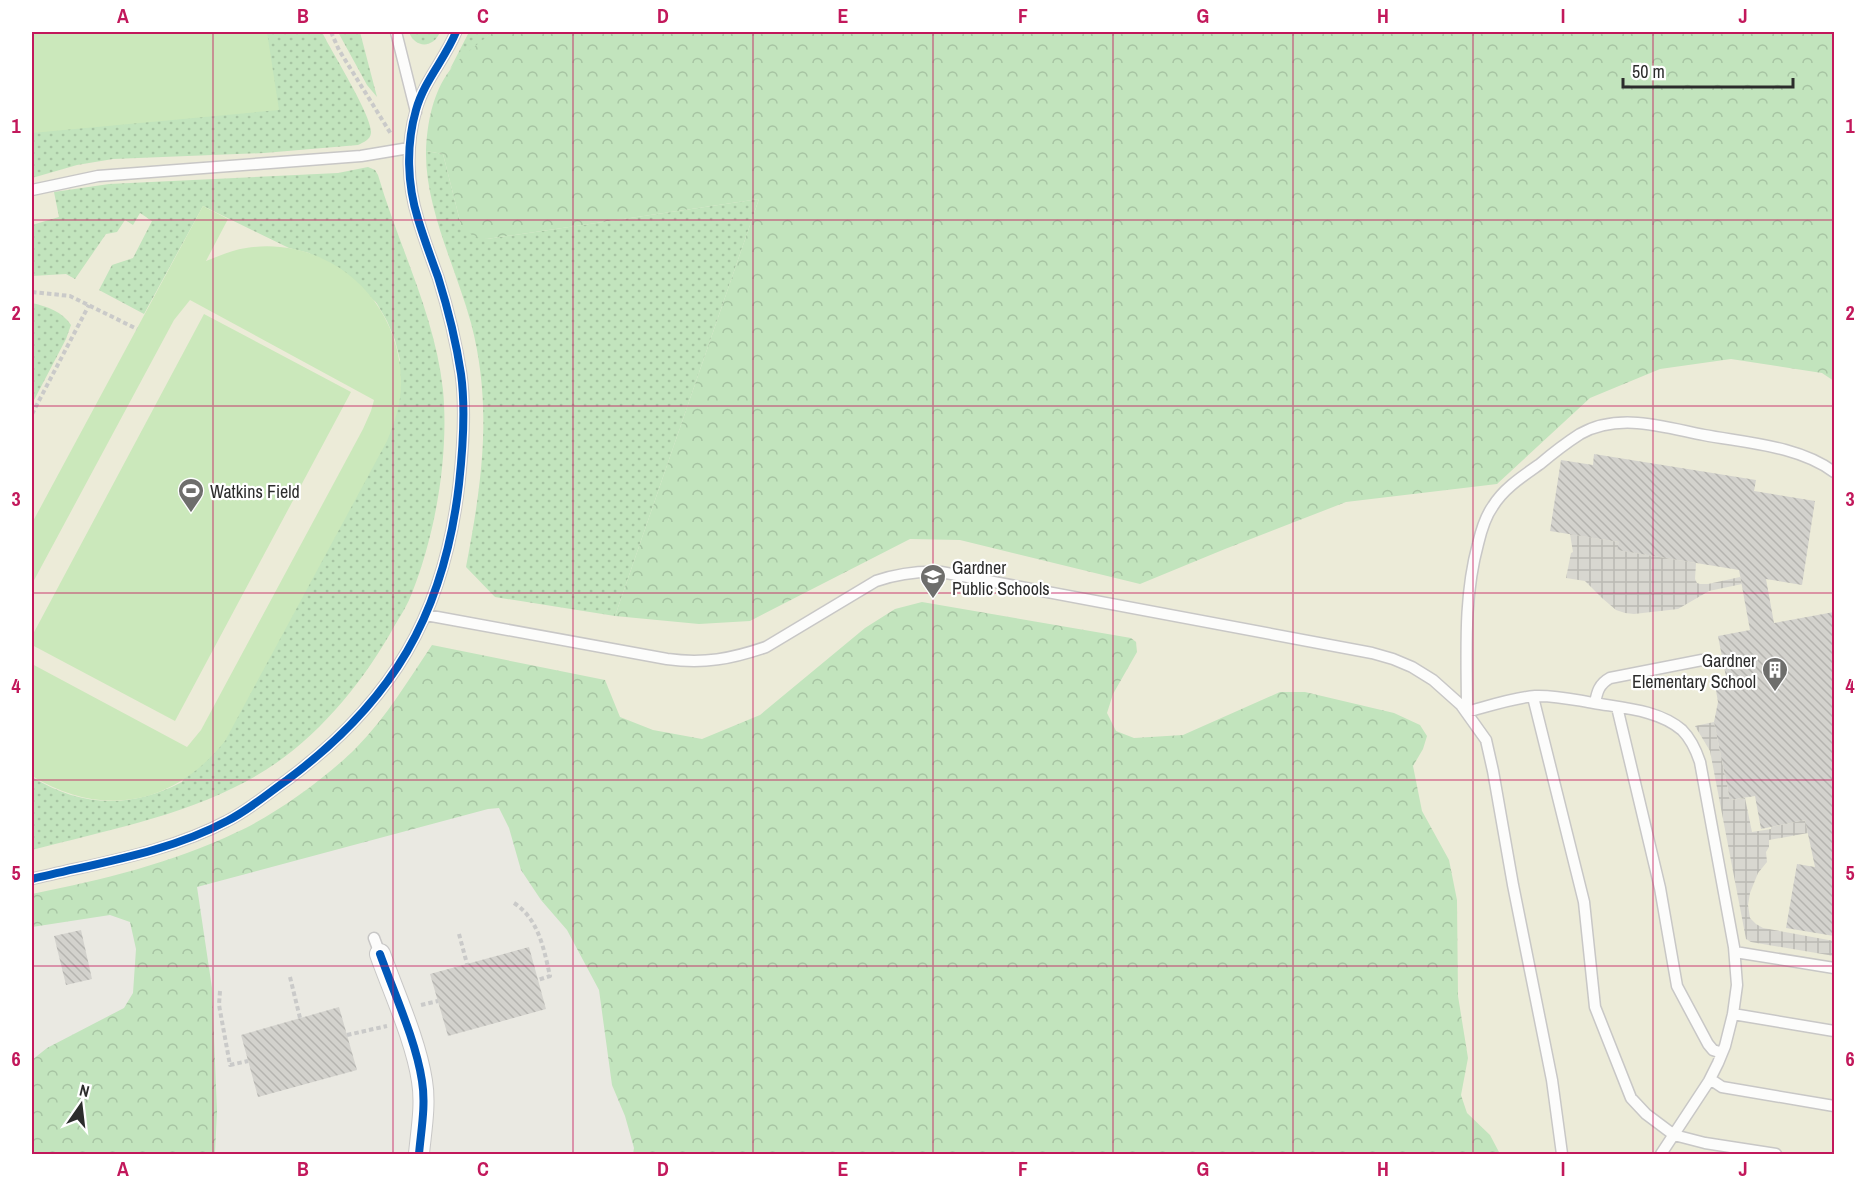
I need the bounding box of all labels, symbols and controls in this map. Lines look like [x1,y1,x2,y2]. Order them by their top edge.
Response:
text: A [117,2,129,29]
text: B [297,2,309,29]
text: C [477,2,489,29]
text: D [657,2,669,29]
text: E [838,2,849,29]
text: F [1018,2,1028,29]
text: G [1197,2,1209,29]
text: H [1377,2,1389,29]
text: I [1561,2,1565,29]
text: J [1738,2,1748,29]
scale bar [1623,51,1792,89]
text: 50 m [1632,59,1665,84]
text: 1 [11,112,21,139]
text: 1 [1845,112,1855,139]
text: 2 [11,299,21,326]
text: 2 [1845,299,1855,326]
sports icon: Watkins Field [176,476,206,514]
place label: Watkins Field [210,479,300,504]
text: 3 [11,485,21,512]
text: 3 [1845,485,1855,512]
place label: Gardner Public Schools [952,555,1050,601]
school or university icon: Gardner Public Schools [918,562,948,600]
place label: Gardner Elementary School [1632,648,1756,694]
building icon: Gardner Elementary School [1760,655,1790,693]
text: 4 [11,672,21,699]
text: 4 [1845,672,1855,699]
text: 5 [11,859,21,886]
text: 5 [1845,859,1855,886]
text: 6 [11,1045,21,1072]
text: 6 [1845,1045,1855,1072]
north arrow [51,1075,111,1135]
text: N [77,1079,92,1102]
text: A [117,1155,129,1182]
text: B [297,1155,309,1182]
text: C [477,1155,489,1182]
text: D [657,1155,669,1182]
text: E [838,1155,849,1182]
text: F [1018,1155,1028,1182]
text: G [1197,1155,1209,1182]
text: H [1377,1155,1389,1182]
text: I [1561,1155,1565,1182]
text: J [1738,1155,1748,1182]

